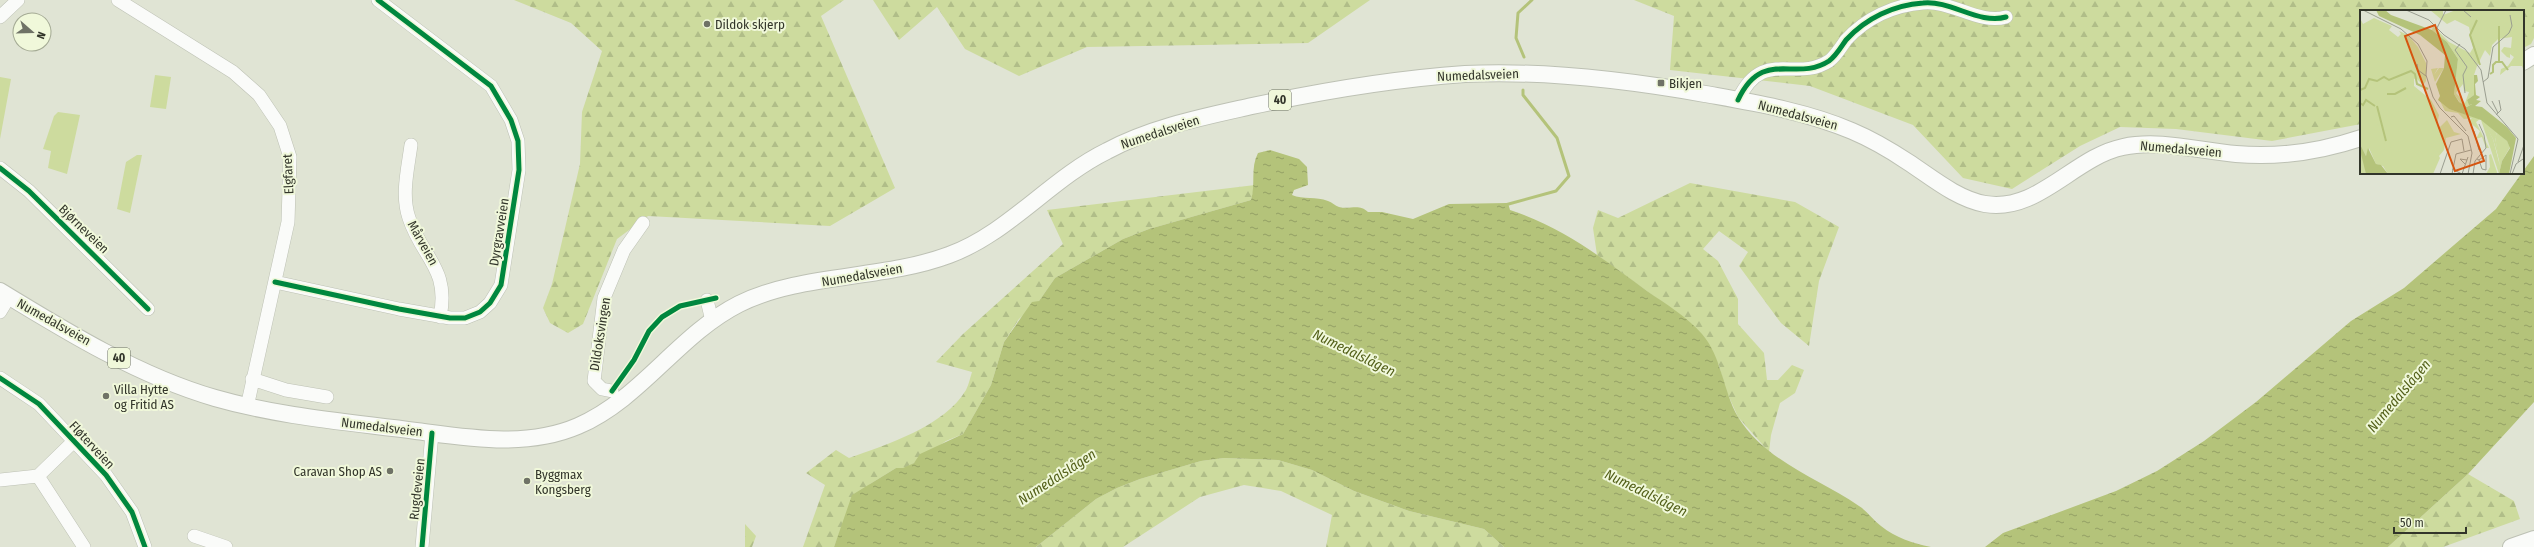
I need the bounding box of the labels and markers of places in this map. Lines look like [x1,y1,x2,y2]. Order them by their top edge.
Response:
place label: Dildok skjerp [715,17,785,32]
marker: Dildok skjerp [702,19,712,29]
place label: Bikjen [1669,76,1702,91]
marker: Bikjen [1656,78,1666,88]
place label: Villa Hytte og Fritid AS [114,382,174,412]
marker: Villa Hytte og Fritid AS [101,391,111,401]
place label: Caravan Shop AS [294,464,382,479]
marker: Caravan Shop AS [385,466,395,476]
place label: Byggmax Kongsberg [535,467,592,497]
marker: Byggmax Kongsberg [522,476,532,486]

